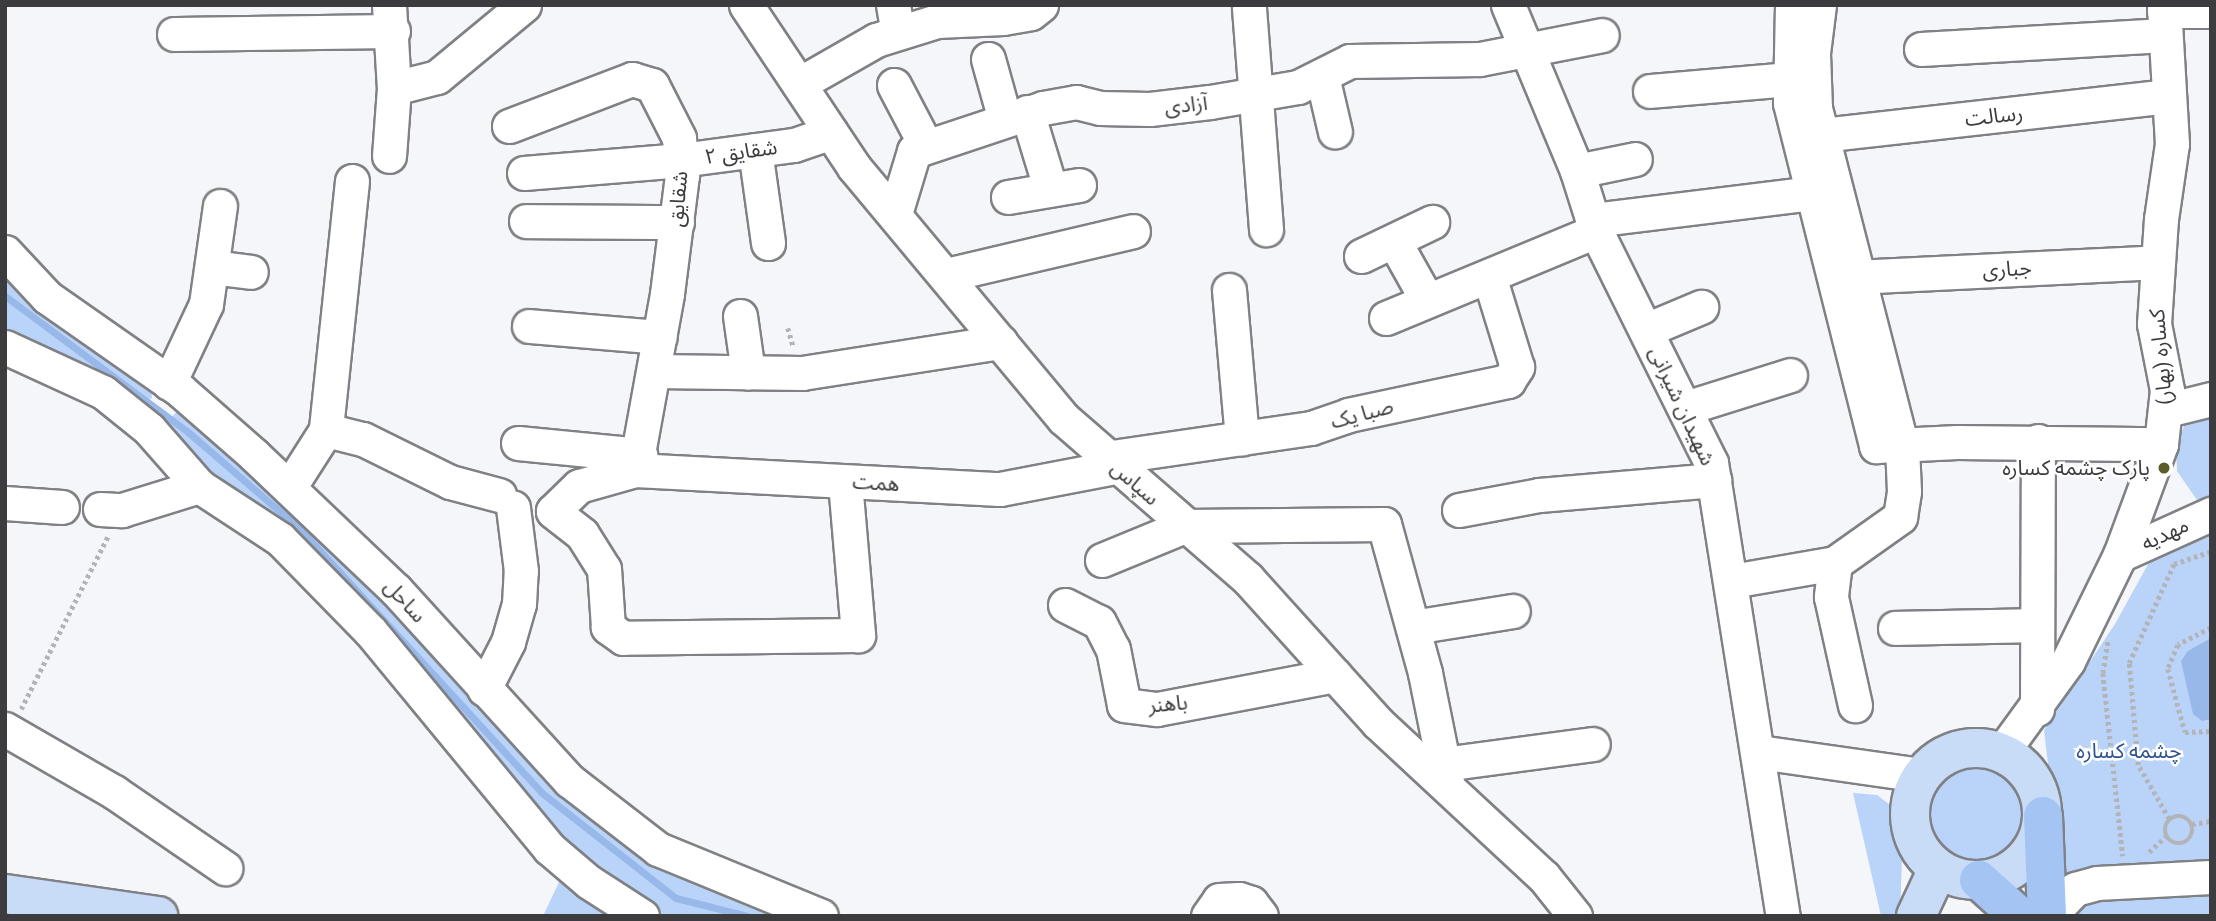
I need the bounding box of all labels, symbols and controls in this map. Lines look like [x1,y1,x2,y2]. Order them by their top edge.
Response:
street label: آزادی [1163,90,1209,120]
street label: رسالت [1964,100,2024,132]
street label: شقایق ۲ [703,134,779,170]
street label: شقایق [663,170,693,228]
street label: جباری [1982,255,2032,283]
street label: کساره (بهار) [2144,308,2178,406]
street label: شهیدان شیرانی [1643,342,1721,470]
street label: صبا یک [1328,394,1396,434]
street label: سپاس [1106,455,1164,511]
place label: پارک چشمه کساره [2002,455,2150,481]
marker: پارک چشمه کساره [2156,460,2172,476]
street label: همت [852,469,900,497]
street label: مهدیه [2137,512,2193,556]
street label: ساحل [379,574,431,628]
street label: باهنر [1147,690,1189,718]
park label: چشمه کساره [2076,738,2182,764]

